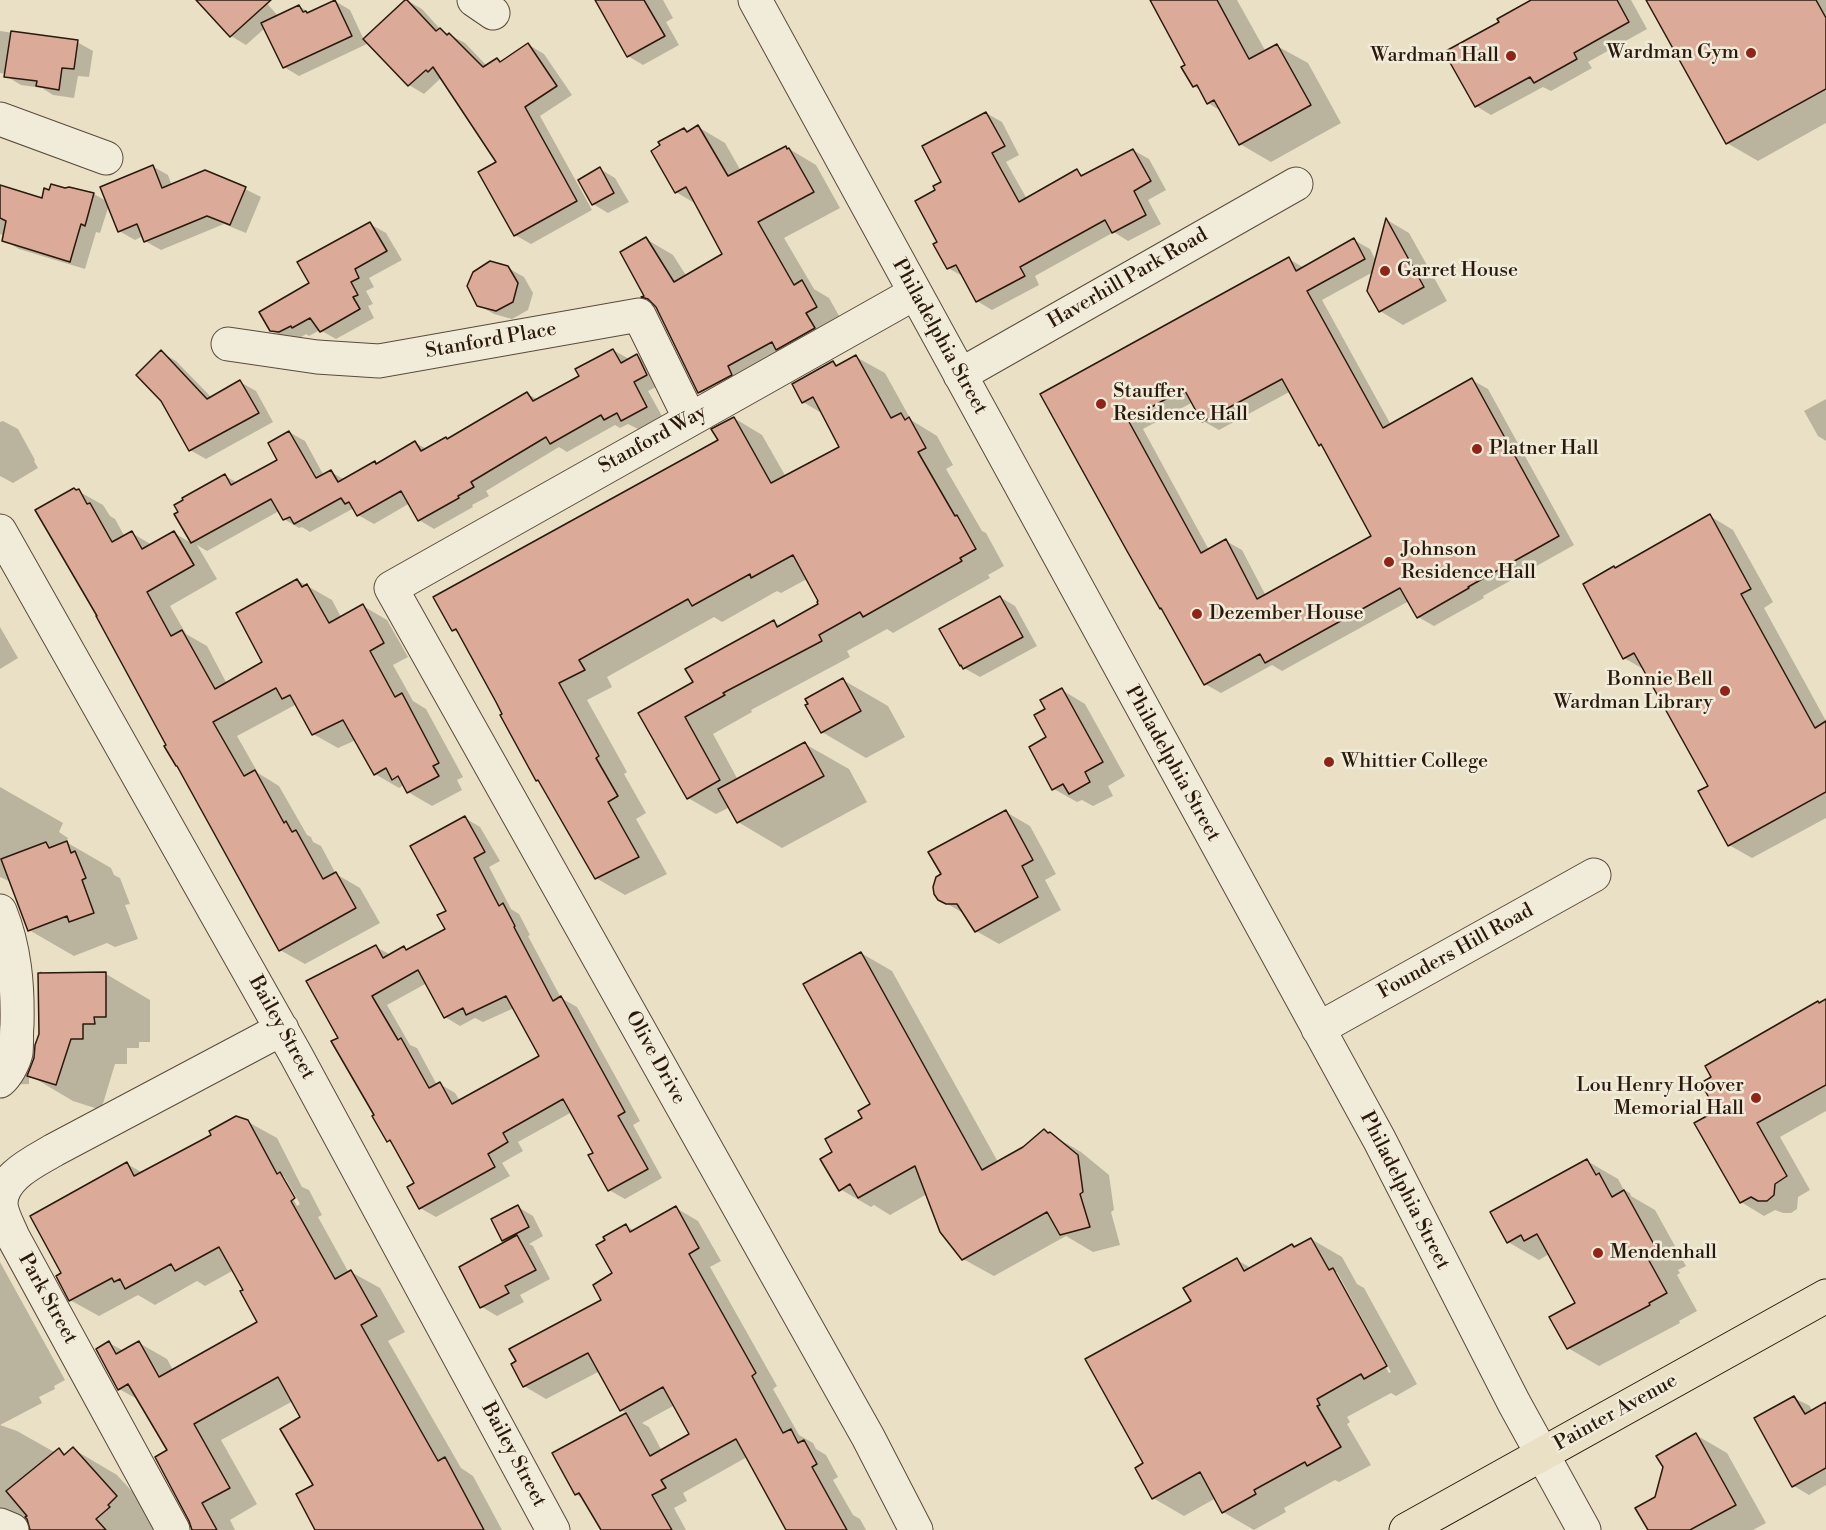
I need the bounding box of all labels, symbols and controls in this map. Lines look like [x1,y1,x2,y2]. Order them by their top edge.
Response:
place label: Wardman Gym [1607,41,1739,65]
place label: Wardman Hall [1371,44,1499,68]
marker: Wardman Gym [1744,46,1758,60]
marker: Wardman Hall [1504,49,1518,63]
street label: Haverhill Park Road [1044,223,1212,335]
street label: Philadelphia Street [886,255,992,419]
place label: Garret House [1397,259,1518,283]
marker: Garret House [1378,264,1392,278]
street label: Stanford Place [423,318,559,364]
place label: Stauffer Residence Hall [1113,380,1248,427]
marker: Stauffer Residence Hall [1094,397,1108,411]
street label: Stanford Way [595,401,711,479]
place label: Platner Hall [1489,437,1599,461]
marker: Platner Hall [1470,442,1484,456]
place label: Johnson Residence Hall [1401,538,1536,585]
marker: Johnson Residence Hall [1382,555,1396,569]
place label: Dezember House [1209,602,1364,626]
marker: Dezember House [1190,607,1204,621]
place label: Bonnie Bell Wardman Library [1554,668,1713,715]
street label: Philadelphia Street [1119,682,1225,846]
marker: Bonnie Bell Wardman Library [1718,684,1732,698]
place label: Whittier College [1341,750,1488,774]
marker: Whittier College [1322,755,1336,769]
street label: Founders Hill Road [1374,899,1538,1005]
street label: Bailey Street [243,972,319,1084]
street label: Olive Drive [620,1007,690,1109]
place label: Lou Henry Hoover Memorial Hall [1576,1074,1744,1121]
marker: Lou Henry Hoover Memorial Hall [1749,1091,1763,1105]
street label: Philadelphia Street [1354,1108,1454,1274]
place label: Mendenhall [1610,1241,1717,1265]
marker: Mendenhall [1591,1246,1605,1260]
street label: Park Street [12,1249,82,1349]
street label: Painter Avenue [1550,1369,1682,1457]
street label: Bailey Street [475,1399,551,1511]

